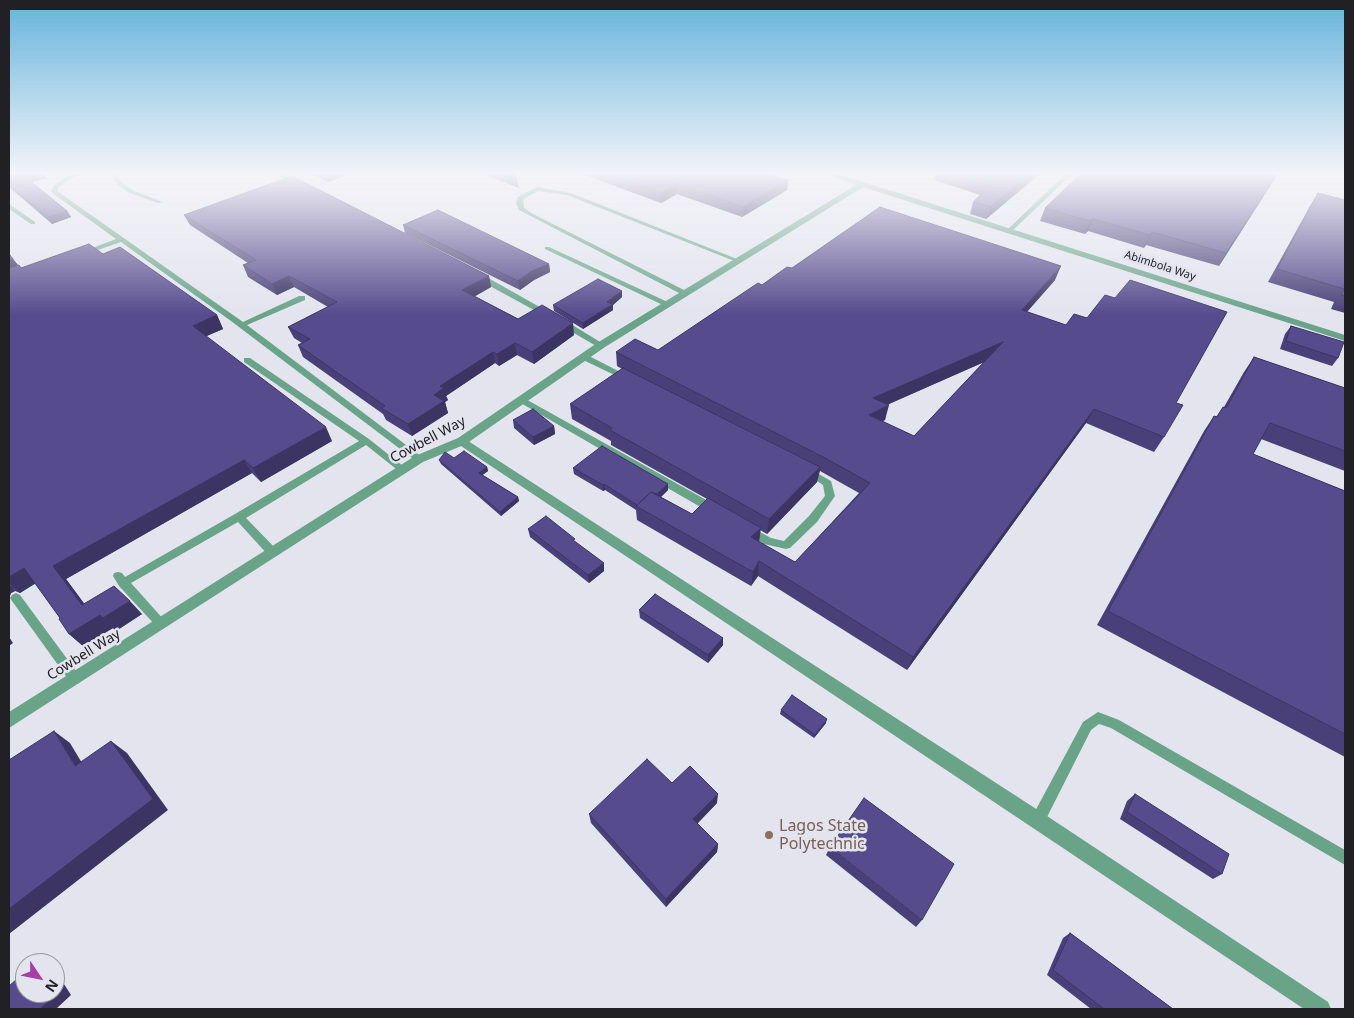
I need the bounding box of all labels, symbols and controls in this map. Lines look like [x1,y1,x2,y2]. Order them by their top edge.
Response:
street label: Abimbola Way [1123,248,1197,284]
street label: Cowbell Way [387,413,469,467]
street label: Cowbell Way [44,626,124,684]
place label: Lagos State Polytechnic [779,816,866,854]
marker: Lagos State Polytechnic [763,829,775,841]
north arrow [15,953,65,1003]
text: N [41,976,63,996]

